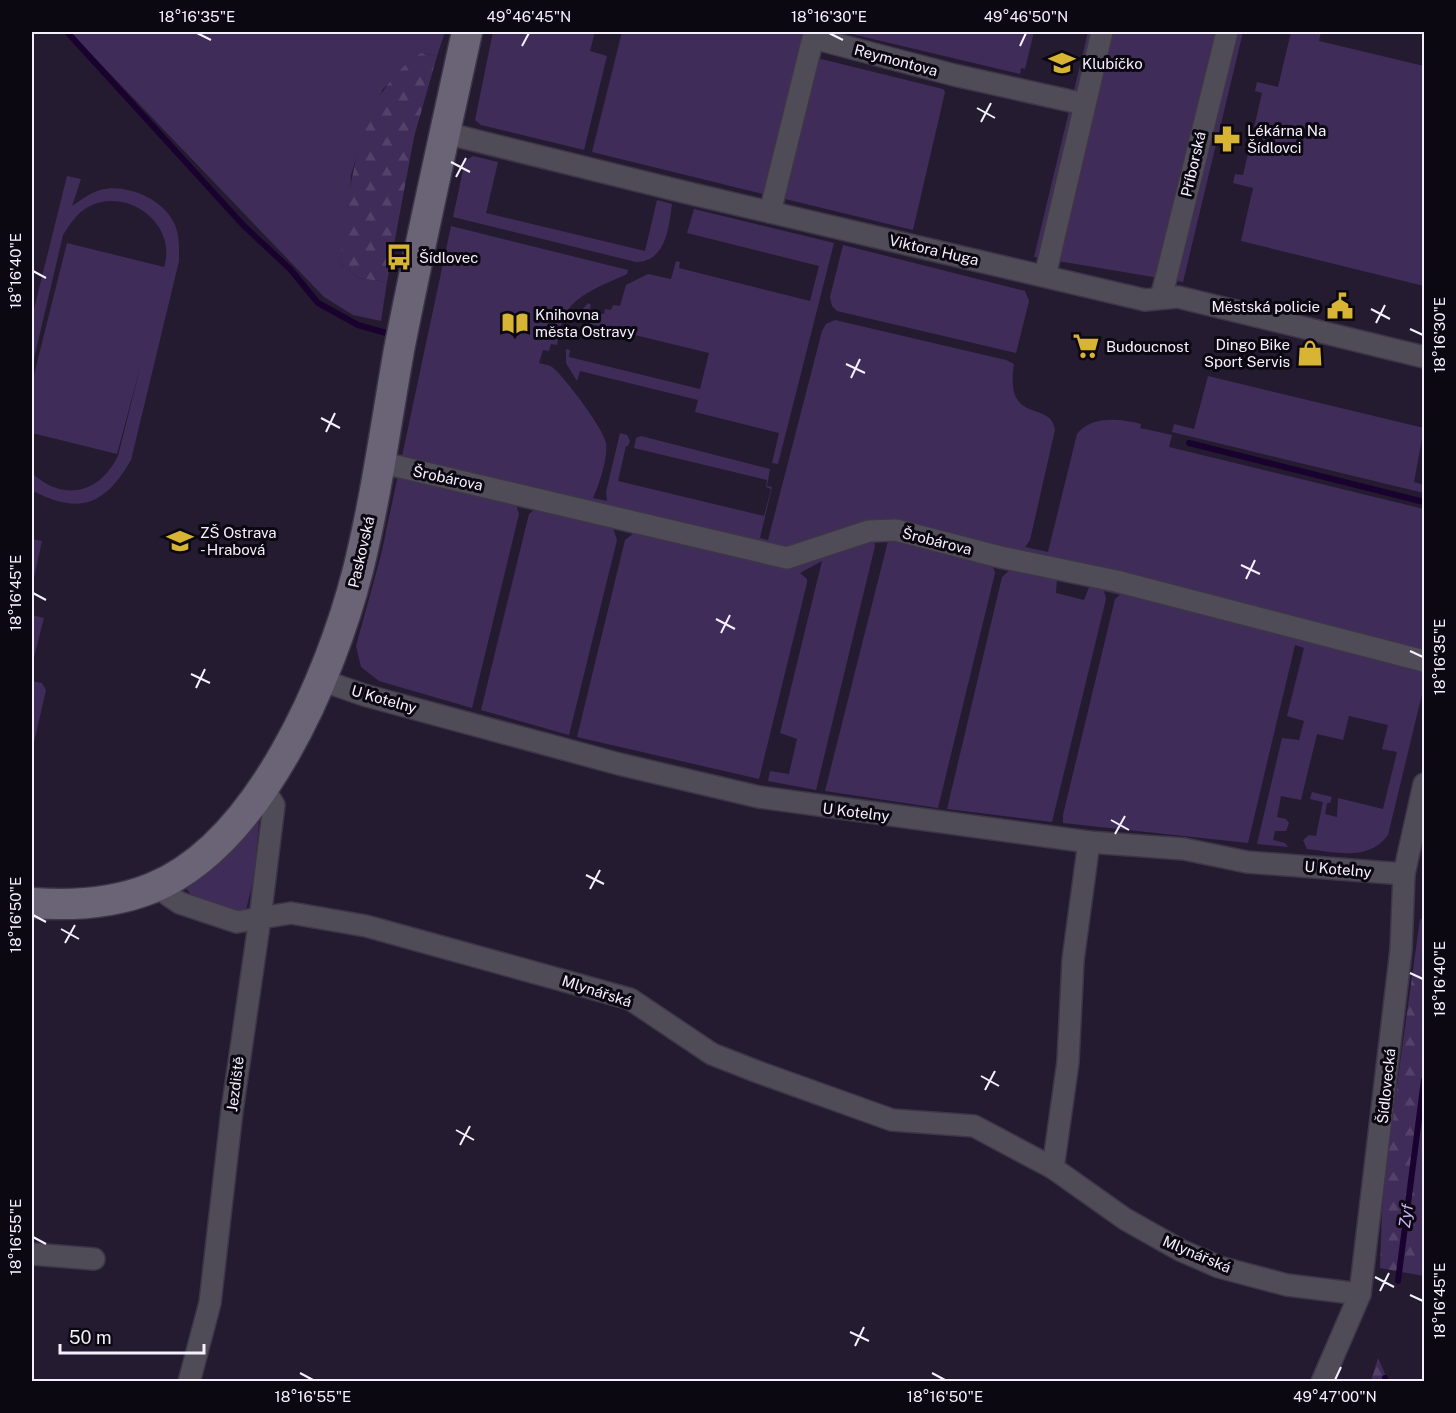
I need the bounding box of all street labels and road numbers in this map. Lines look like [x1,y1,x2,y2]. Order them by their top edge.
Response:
street label: Reymontova [852,41,940,79]
street label: Příborská [1177,130,1209,198]
street label: Viktora Huga [888,231,980,269]
street label: Šrobárova [411,462,485,494]
street label: Paskovská [344,514,378,590]
street label: Šrobárova [900,524,974,558]
street label: U Kotelny [349,682,419,716]
street label: U Kotelny [822,799,890,825]
street label: U Kotelny [1304,858,1372,880]
street label: Mlynářská [560,972,634,1010]
street label: Šídlovecká [1374,1047,1398,1125]
street label: Jezdiště [223,1055,247,1113]
street label: Mlynářská [1160,1232,1234,1276]

